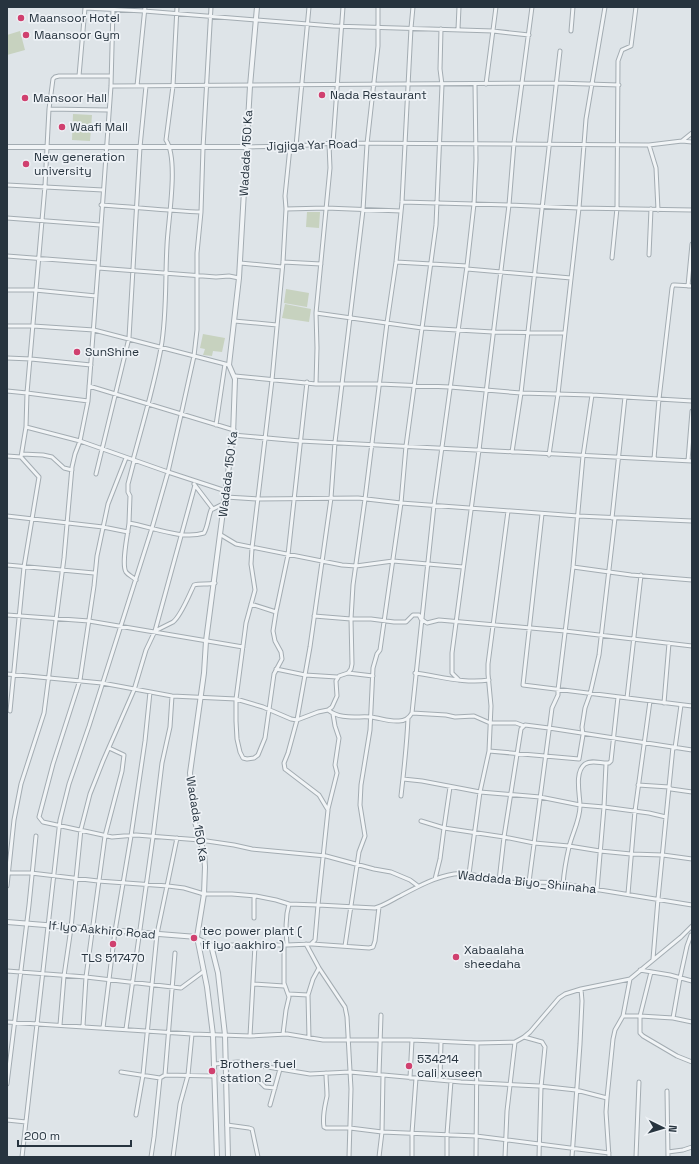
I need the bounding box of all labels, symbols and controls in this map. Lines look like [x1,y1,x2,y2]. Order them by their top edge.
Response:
place label: Maansoor Hotel [29,10,120,26]
marker: Maansoor Hotel [16,13,26,23]
place label: Maansoor Gym [34,27,120,43]
marker: Maansoor Gym [21,30,31,40]
place label: Nada Restaurant [330,87,427,103]
place label: Mansoor Hall [33,90,107,106]
marker: Nada Restaurant [317,90,327,100]
marker: Mansoor Hall [20,93,30,103]
street label: Wadada 150 Ka [236,109,256,197]
place label: Waafi Mall [70,119,128,135]
marker: Waafi Mall [57,122,67,132]
street label: Jigjiga Yar Road [266,135,358,155]
place label: New generation university [34,149,125,179]
marker: New generation university [21,159,31,169]
place label: SunShine [85,344,139,360]
marker: SunShine [72,347,82,357]
street label: Wadada 150 Ka [215,430,241,518]
street label: Wadada 150 Ka [182,775,212,863]
street label: Waddada Biyo_Shiinaha [457,867,597,897]
street label: If Iyo Aakhiro Road [48,917,156,943]
place label: tec power plant ( if iyo aakhiro ) [202,923,302,953]
marker: tec power plant ( if iyo aakhiro ) [189,933,199,943]
marker: TLS 517470 [108,939,118,949]
place label: Xabaalaha sheedaha [464,942,524,972]
place label: TLS 517470 [81,950,145,966]
marker: Xabaalaha sheedaha [451,952,461,962]
place label: 534214 cali xuseen [417,1051,482,1081]
place label: Brothers fuel station 2 [220,1056,296,1086]
marker: 534214 cali xuseen [404,1061,414,1071]
marker: Brothers fuel station 2 [207,1066,217,1076]
north arrow [643,1108,683,1148]
scale bar [18,1122,131,1148]
text: N [666,1125,680,1133]
text: 200 m [24,1128,60,1144]

